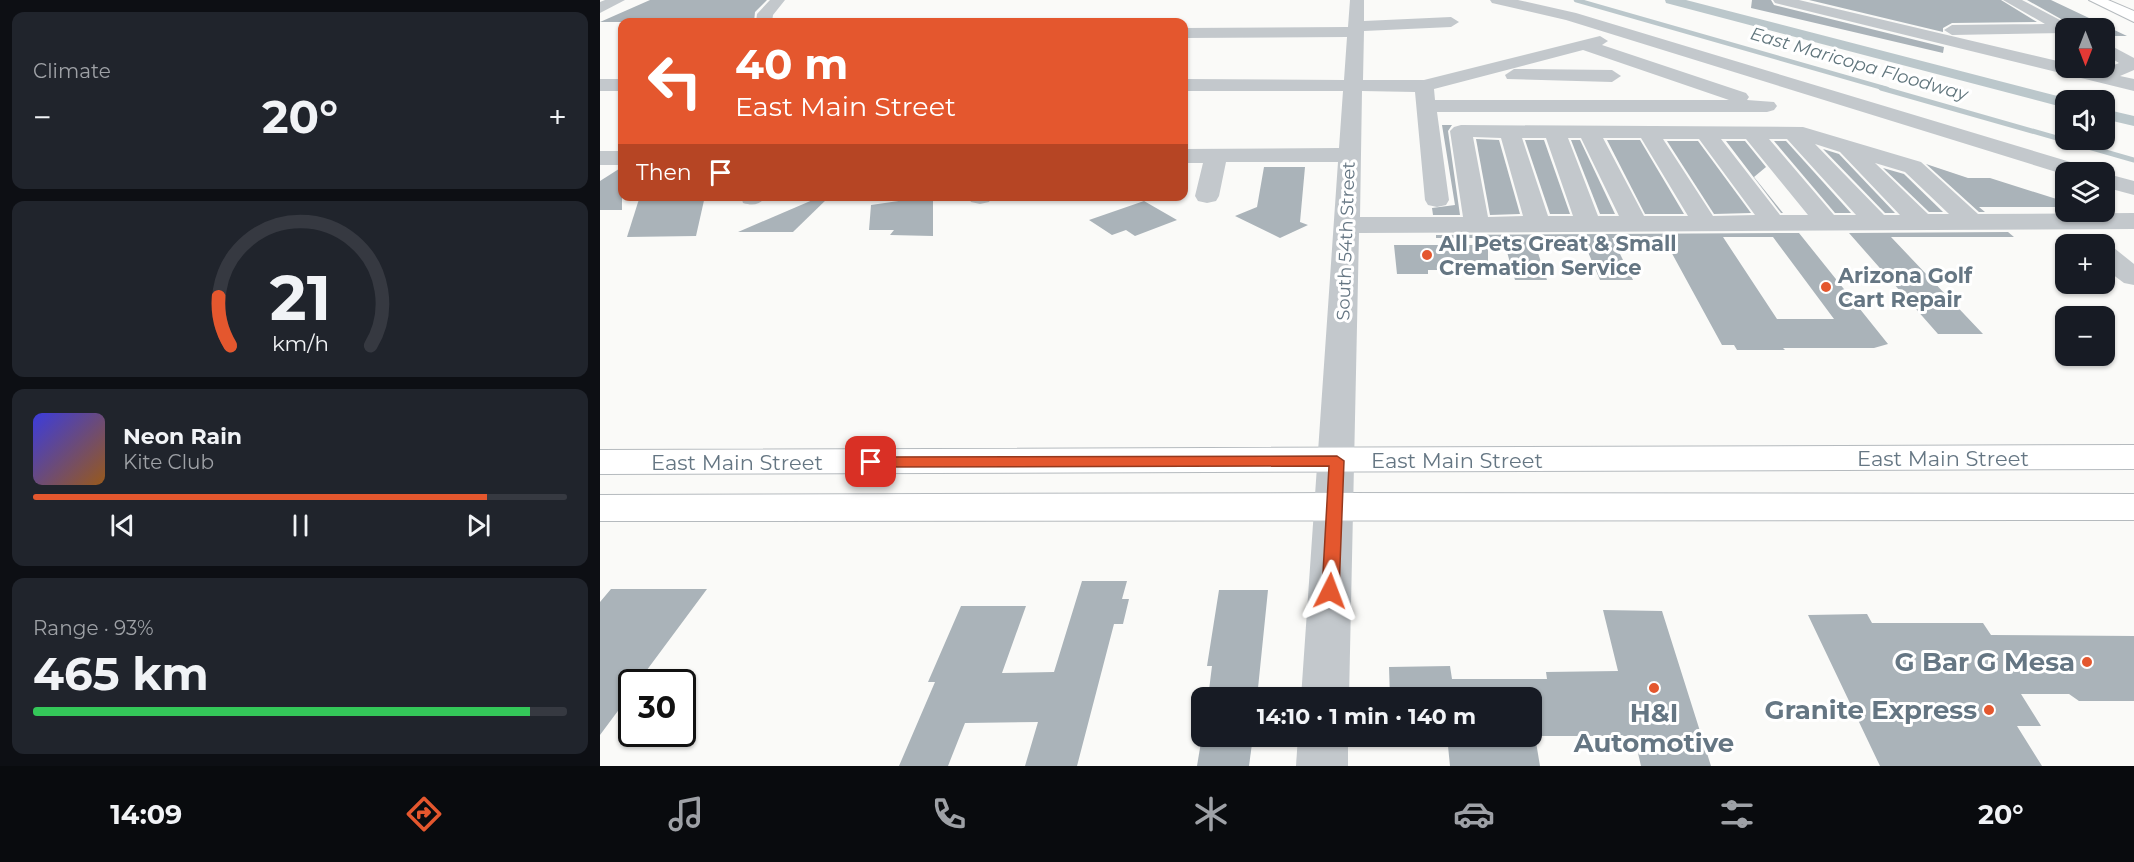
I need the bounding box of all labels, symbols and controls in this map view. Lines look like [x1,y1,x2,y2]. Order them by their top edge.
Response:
north arrow [2055,18,2115,78]
map controls [2055,18,2115,366]
water label: East Maricopa Floodway [1748,22,1971,106]
text: 40 m [735,38,848,90]
icon: left [636,42,714,120]
text: Climate [33,59,111,83]
text: 20° [262,89,338,144]
text: East Main Street [735,90,956,123]
button: sound [2055,90,2115,150]
text: − [33,97,52,137]
text: + [548,97,567,137]
icon: arrive [704,156,737,189]
text: Then [636,159,692,186]
street label: South 54th Street [1332,161,1360,321]
button: layers [2055,162,2115,222]
place label: All Pets Great & Small Cremation Service [1438,231,1677,280]
button: + [2055,234,2115,294]
marker: All Pets Great & Small Cremation Service [1420,248,1434,262]
text: 21 [269,260,331,336]
place label: Arizona Golf Cart Repair [1837,263,1973,312]
marker: Arizona Golf Cart Repair [1819,280,1833,294]
button: − [2055,306,2115,366]
text: km/h [271,330,329,356]
text: Neon Rain [123,423,242,450]
pin [845,436,896,487]
icon: arrive [854,445,887,478]
street label: East Main Street [1857,446,2029,471]
street label: East Main Street [1371,448,1543,473]
text: Kite Club [123,450,214,474]
street label: East Main Street [651,450,823,475]
icon: previous [106,509,139,542]
icon: pause [284,509,317,542]
icon: next [462,509,495,542]
position arrow [1298,559,1362,623]
text: Range · 93% [33,616,154,640]
text: 465 km [33,646,209,701]
place label: G Bar G Mesa [1895,646,2075,678]
marker: G Bar G Mesa [2080,655,2094,669]
speed limit sign: 30 [618,669,696,747]
marker: H&I Automotive [1647,681,1661,695]
place label: Granite Express [1765,694,1977,726]
place label: H&I Automotive [1573,697,1734,759]
text: 14:10 · 1 min · 140 m [1257,703,1476,730]
marker: Granite Express [1982,703,1996,717]
icon: directions [403,793,445,835]
icon: music [665,793,707,835]
icon: phone [928,793,970,835]
icon: climate [1190,793,1232,835]
icon: car [1453,793,1495,835]
icon: filters [1716,793,1758,835]
text: 14:09 [110,798,182,831]
text: 20° [1978,798,2024,831]

